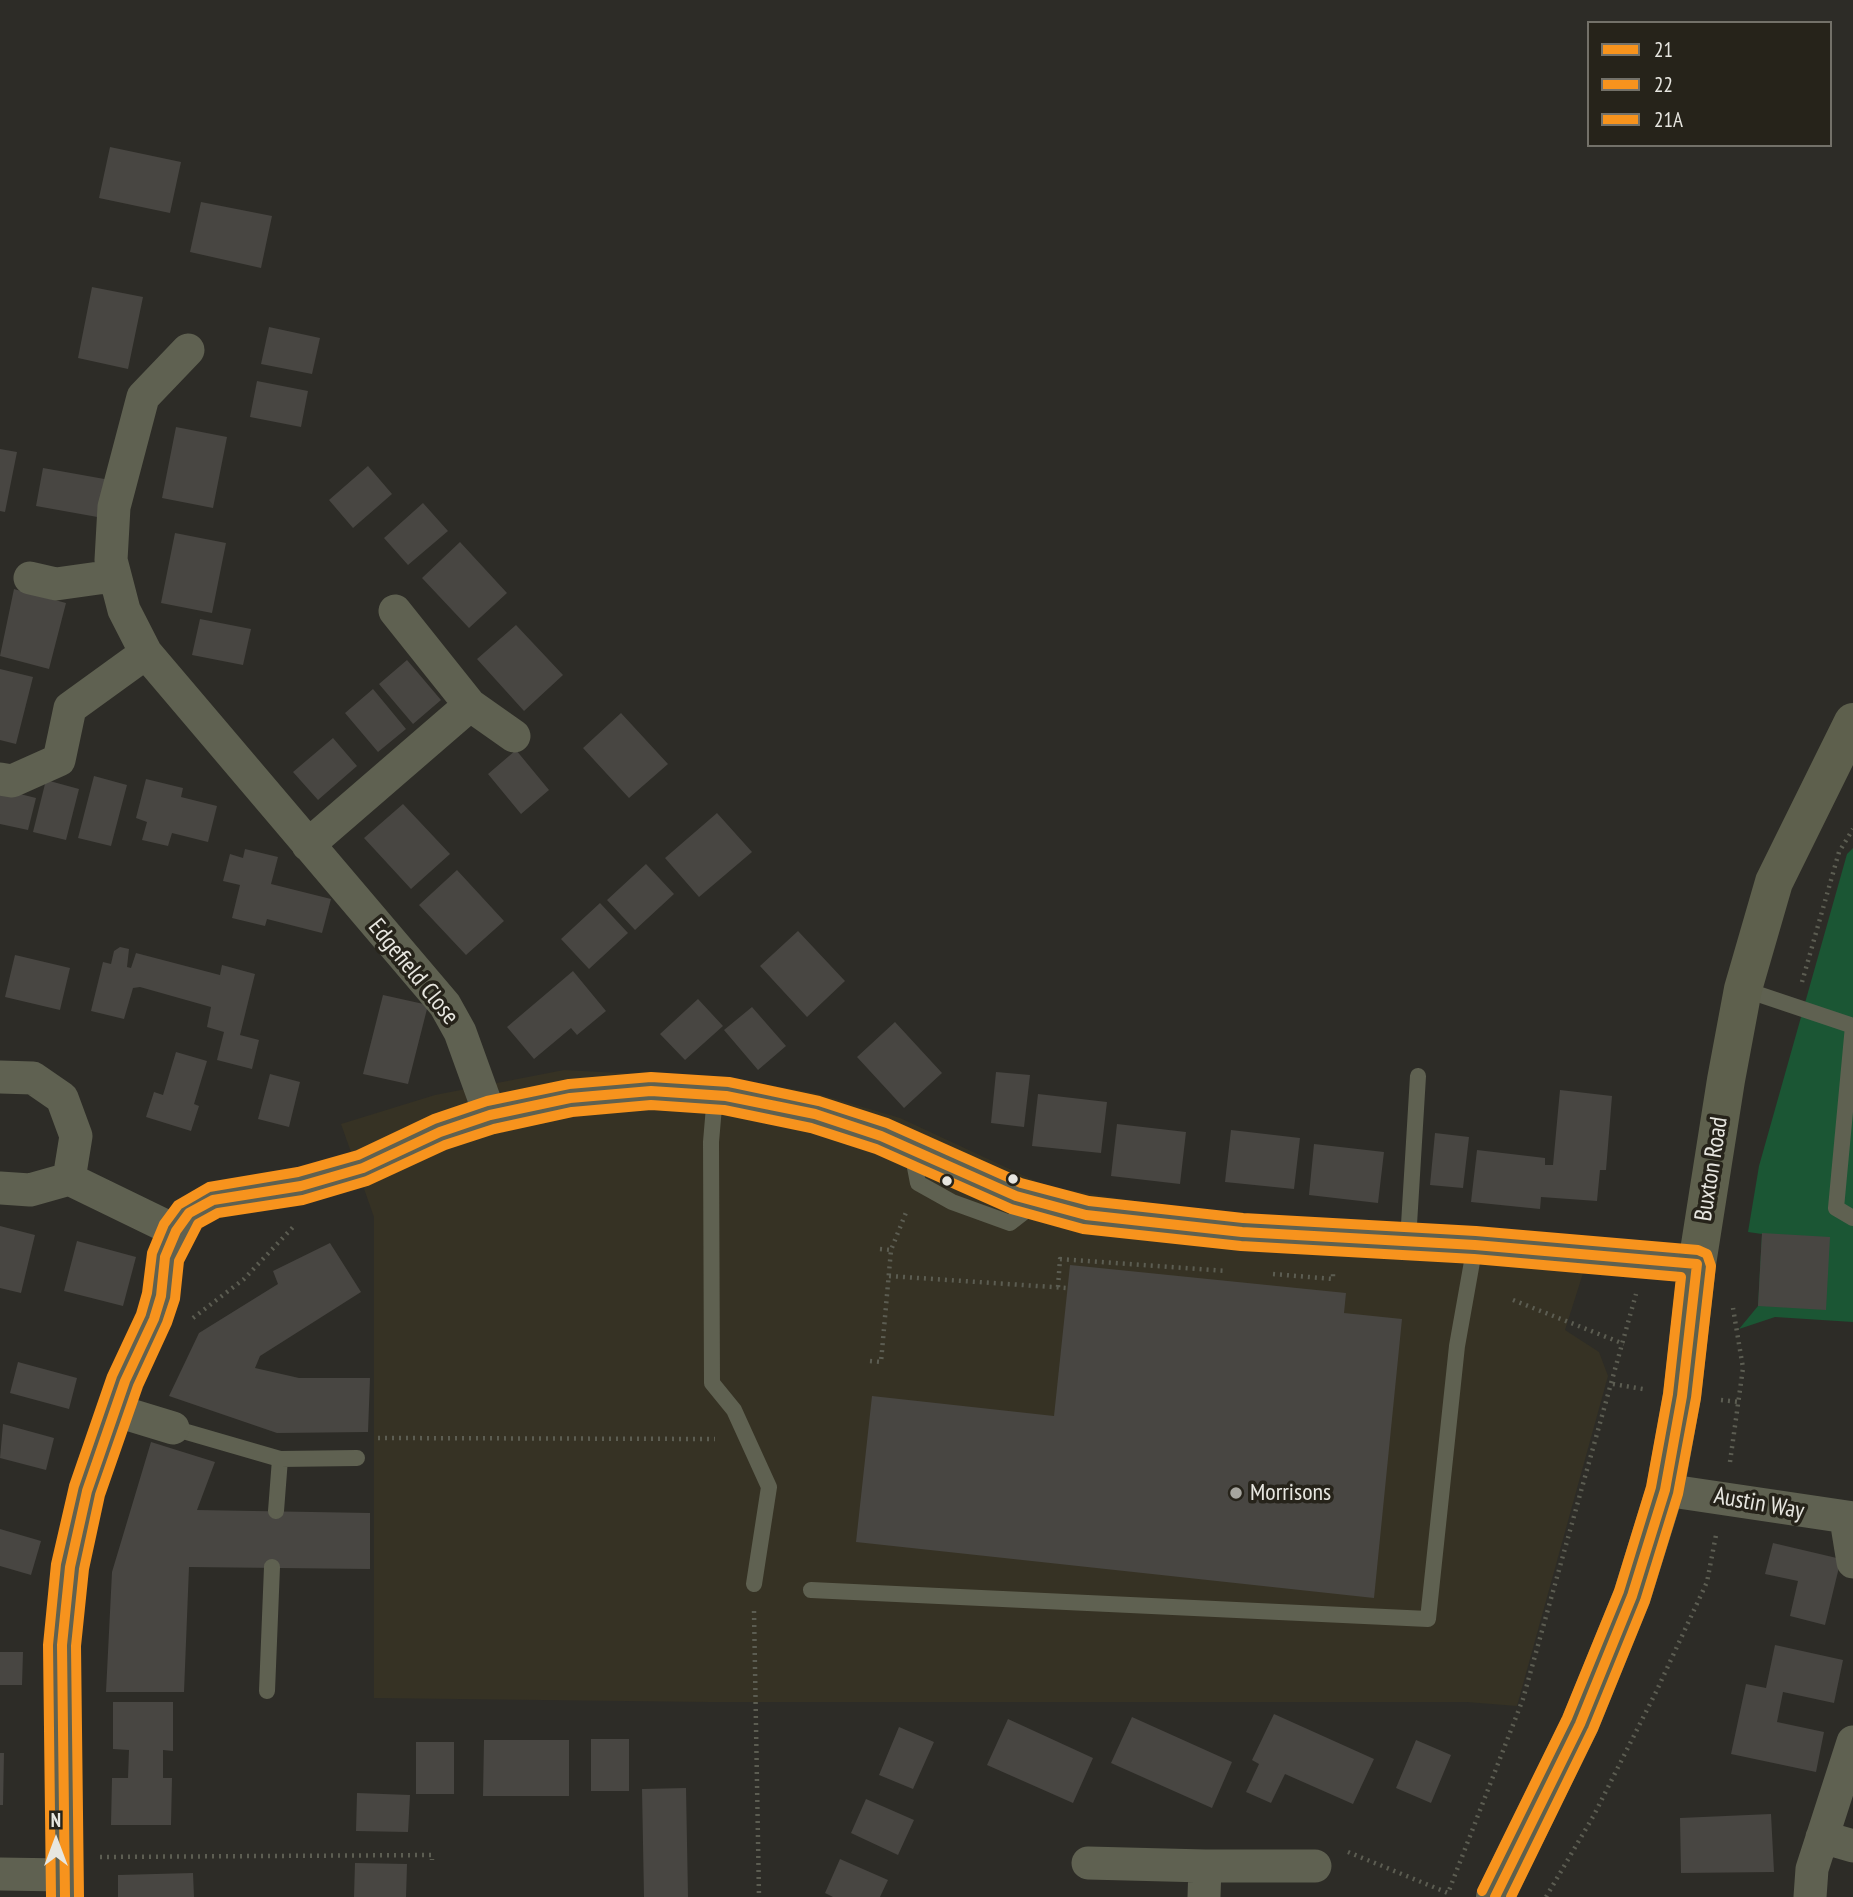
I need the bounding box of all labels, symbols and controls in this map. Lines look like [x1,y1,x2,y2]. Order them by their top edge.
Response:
legend [1587,21,1832,147]
text: 21 [1654,36,1673,63]
text: 22 [1654,71,1673,98]
text: 21A [1654,106,1683,133]
street label: Edgefield Close [362,913,464,1031]
street label: Buxton Road [1690,1115,1734,1223]
unlabelled marker [1006,1172,1020,1186]
unlabelled marker [940,1174,954,1188]
place label: Morrisons [1250,1479,1331,1507]
street label: Austin Way [1712,1482,1806,1526]
marker: Morrisons [1228,1485,1244,1501]
north arrow [21,1806,91,1876]
text: N [51,1808,61,1832]

